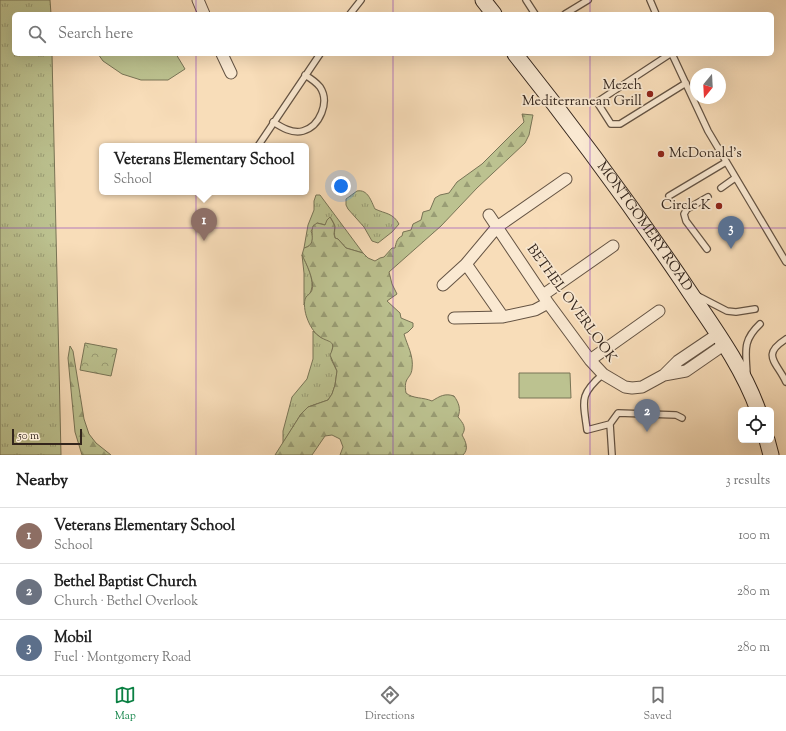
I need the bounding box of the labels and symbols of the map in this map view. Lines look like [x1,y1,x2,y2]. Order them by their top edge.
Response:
north arrow [690,68,726,104]
place label: Mezeh Mediterranean Grill [522,76,642,112]
marker: Mezeh Mediterranean Grill [645,89,655,99]
place label: McDonald's [669,144,742,164]
marker: McDonald's [656,149,666,159]
street label: MONTGOMERY ROAD [591,158,697,296]
your location [331,176,351,196]
place label: Circle K [661,196,711,216]
marker: Circle K [714,201,724,211]
pin: 1 [191,208,217,241]
pin: 3 [718,216,744,249]
street label: BETHEL OVERLOOK [521,241,621,367]
pin: 2 [634,399,660,432]
scale bar [12,427,82,446]

